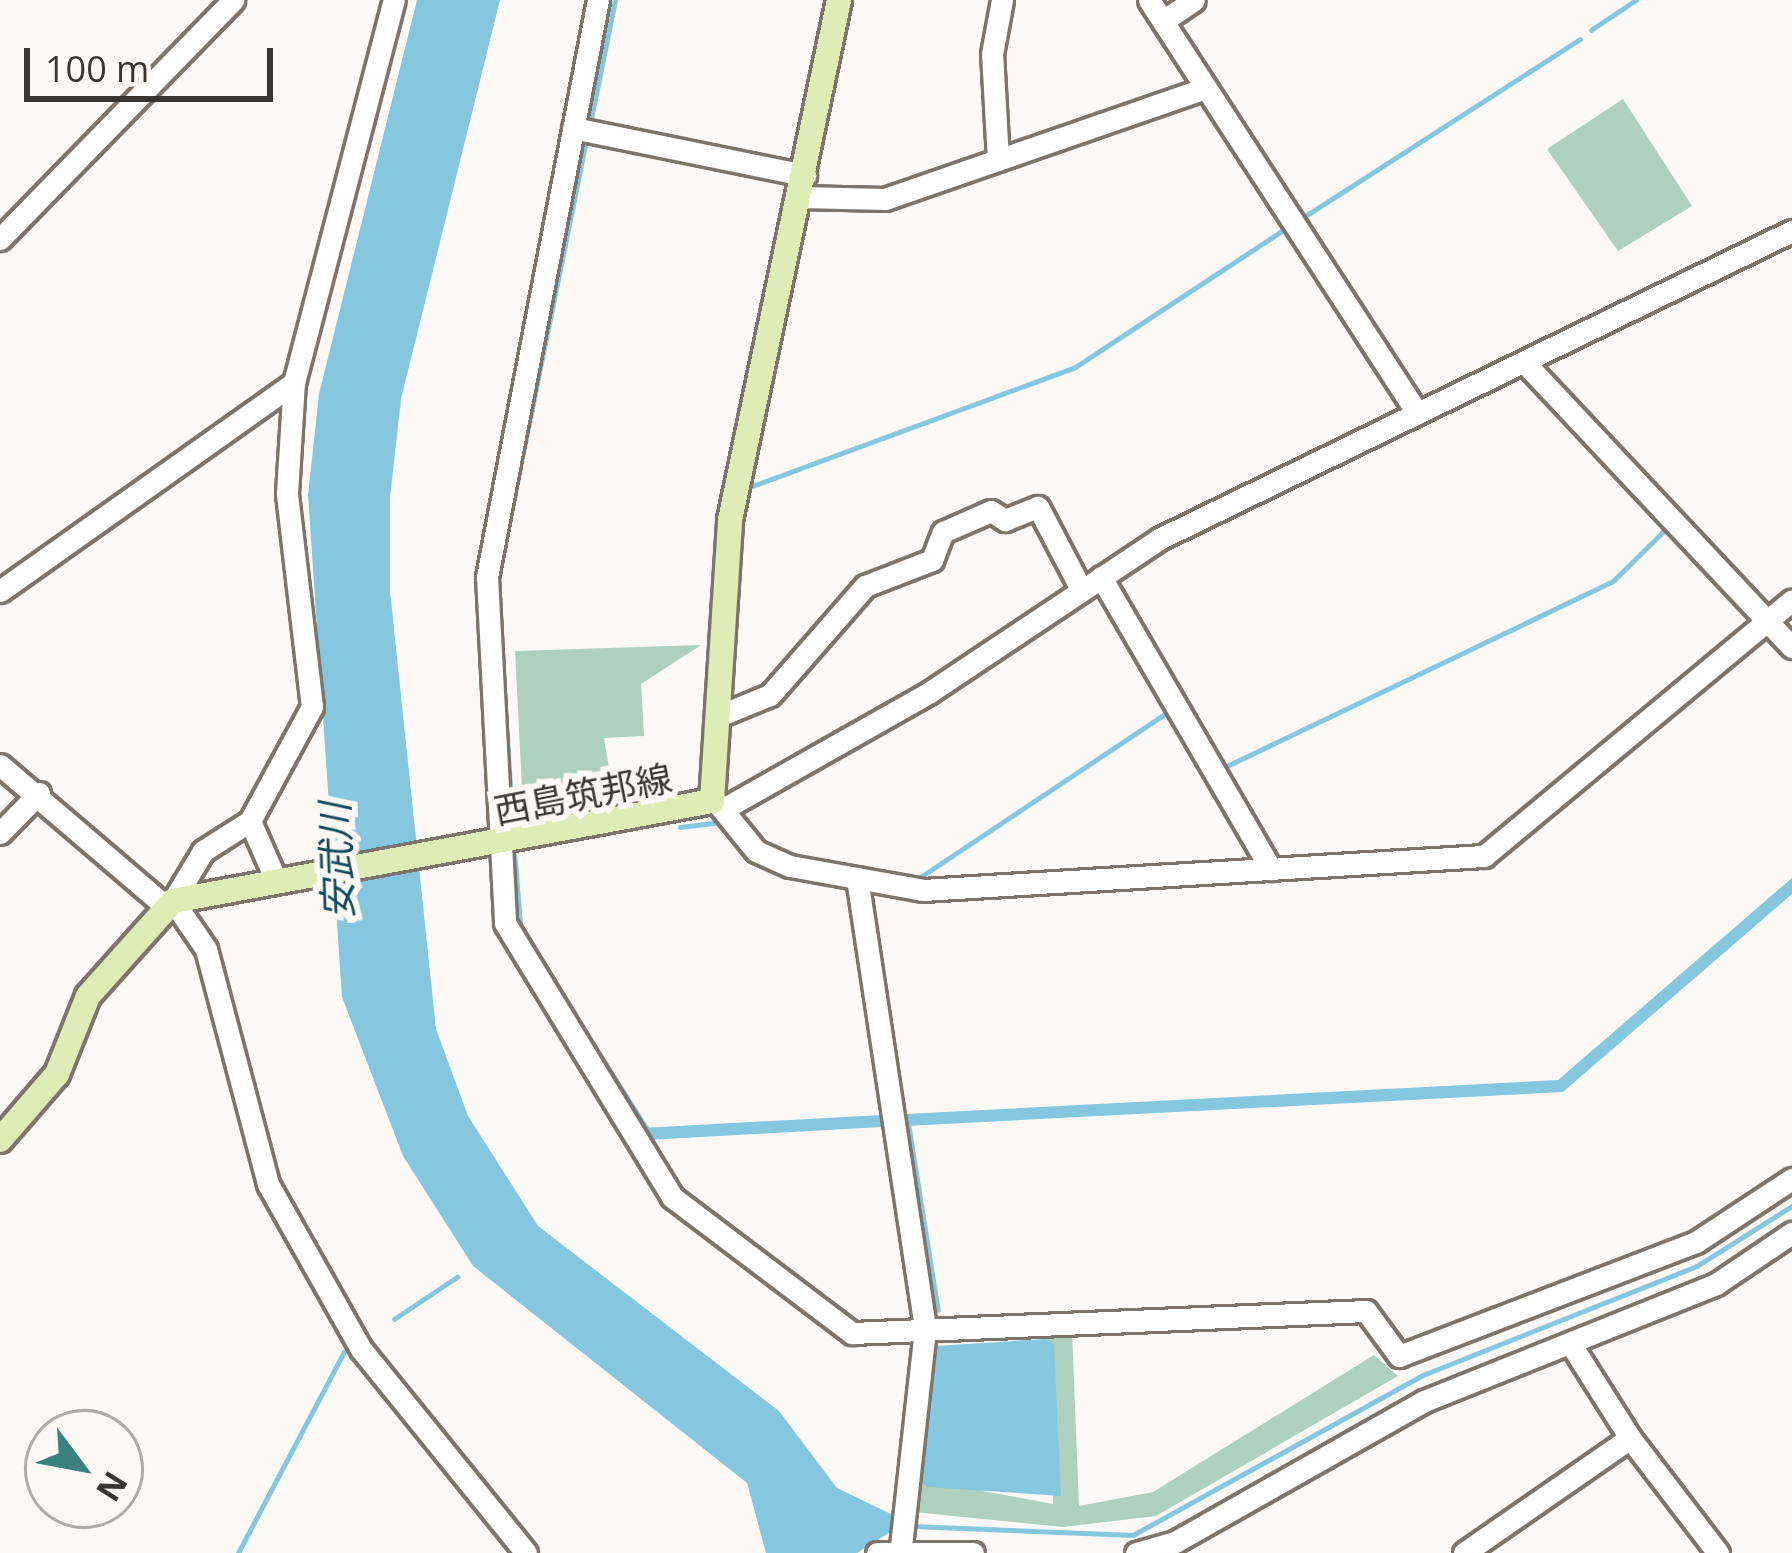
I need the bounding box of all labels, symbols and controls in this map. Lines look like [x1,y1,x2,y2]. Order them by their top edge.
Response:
scale bar [30,24,279,98]
text: 100 m [45,44,149,93]
street label: 西島筑邦線 [491,756,675,832]
water label: 安武川 [311,802,361,920]
north arrow [24,1409,144,1529]
text: N [86,1463,139,1510]

